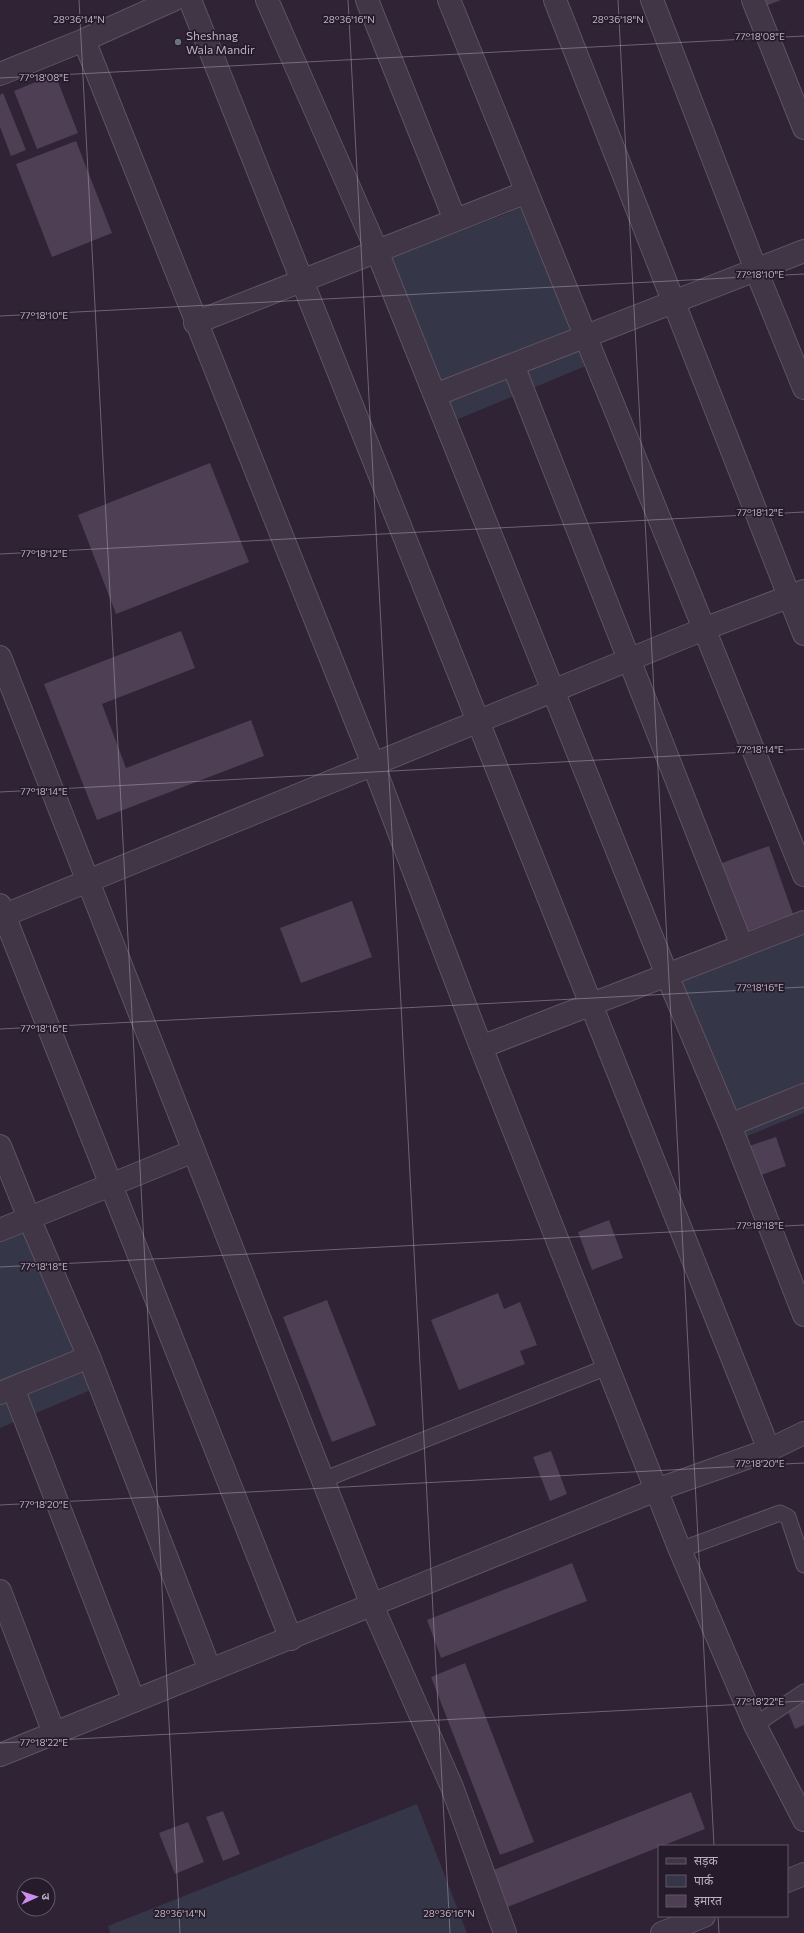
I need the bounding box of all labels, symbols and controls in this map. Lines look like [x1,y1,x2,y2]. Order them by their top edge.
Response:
text: 28°36'14"N [53,13,105,25]
text: 28°36'16"N [323,13,375,25]
text: 28°36'18"N [592,13,644,25]
place label: Sheshnag Wala Mandir [186,28,255,56]
text: 77°18'08"E [735,30,785,42]
marker: Sheshnag Wala Mandir [173,37,183,47]
text: 77°18'08"E [19,71,69,83]
text: 77°18'10"E [736,268,784,280]
text: 77°18'10"E [20,309,68,321]
text: 77°18'12"E [736,506,784,518]
text: 77°18'12"E [20,547,68,559]
text: 77°18'14"E [736,743,784,755]
text: 77°18'14"E [20,785,68,797]
text: 77°18'16"E [736,981,784,993]
text: 77°18'16"E [20,1022,68,1034]
text: 77°18'18"E [736,1219,784,1231]
text: 77°18'18"E [20,1260,68,1272]
text: 77°18'20"E [735,1457,785,1469]
text: 77°18'20"E [19,1498,69,1510]
text: 77°18'22"E [736,1695,784,1707]
text: 77°18'22"E [20,1736,68,1748]
legend [658,1845,788,1917]
text: सड़क [694,1853,719,1868]
text: पार्क [694,1873,714,1887]
north arrow [16,1877,56,1917]
text: उ [40,1893,53,1901]
text: इमारत [694,1893,723,1908]
text: 28°36'14"N [154,1907,206,1919]
text: 28°36'16"N [423,1907,475,1919]

